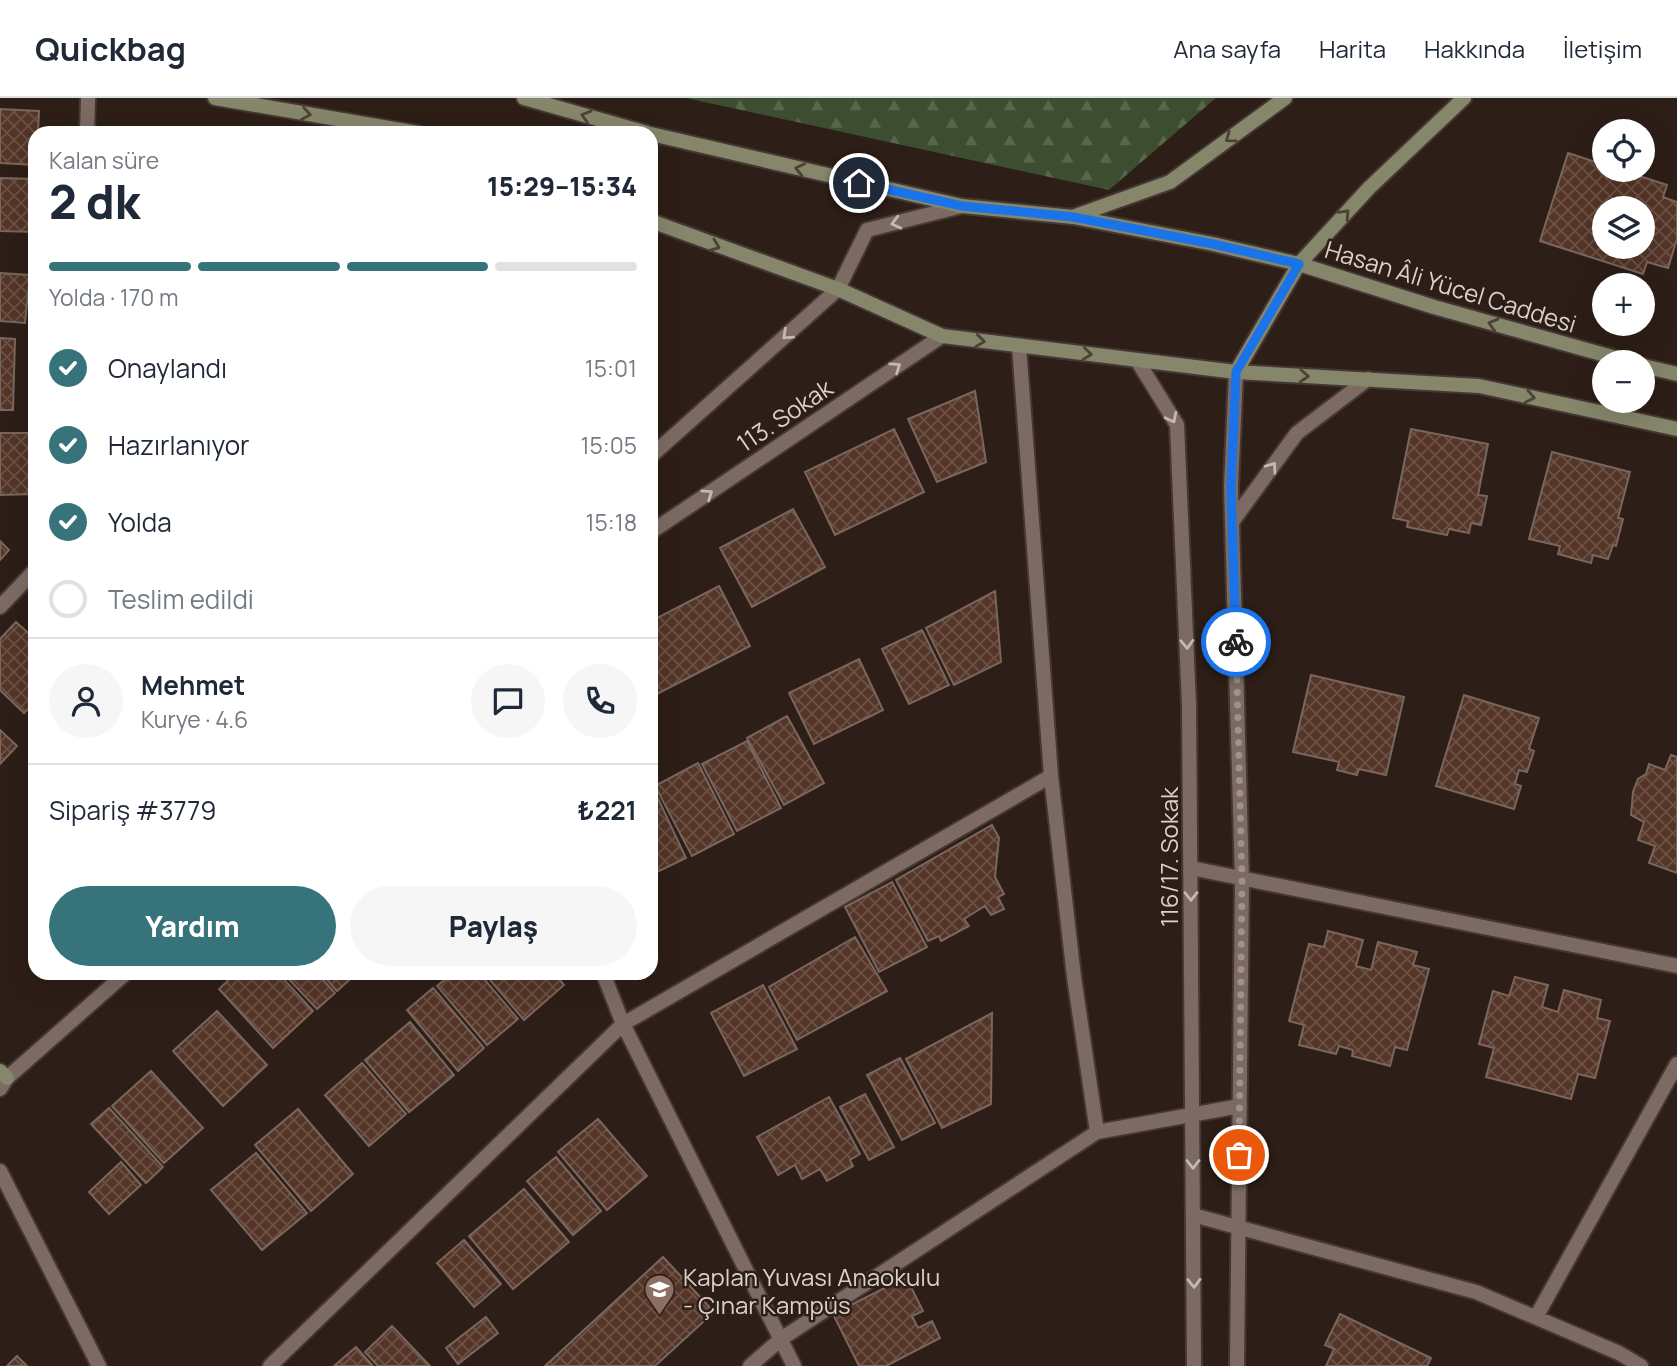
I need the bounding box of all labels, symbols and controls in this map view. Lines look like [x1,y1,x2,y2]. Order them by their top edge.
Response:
text: Quickbag [35,26,186,71]
text: Ana sayfa [1173,32,1281,65]
text: Harita [1319,32,1386,65]
text: Hakkında [1424,32,1525,65]
text: İletişim [1563,32,1642,65]
one-way arrow [300,106,312,121]
one-way arrow [580,109,592,124]
map controls [1592,119,1655,413]
button: locate [1592,119,1655,182]
one-way arrow [1225,130,1238,143]
text: Kalan süre [49,144,159,176]
pin [829,153,889,213]
one-way arrow [794,163,806,178]
icon: home [840,164,878,202]
text: 15:29–15:34 [487,168,637,204]
text: 2 dk [49,170,140,233]
button: layers [1592,196,1655,259]
one-way arrow [1337,209,1350,222]
one-way arrow [890,215,902,229]
street label: Hasan Âli Yücel Caddesi [1321,232,1581,340]
one-way arrow [708,237,720,251]
button: + [1592,273,1655,336]
text: Yolda · 170 m [49,281,178,313]
one-way arrow [1487,317,1499,332]
one-way arrow [782,326,795,339]
one-way arrow [975,333,986,348]
one-way arrow [1081,346,1093,361]
icon: check [49,349,87,387]
text: Onaylandı [108,350,227,386]
button: − [1592,350,1655,413]
text: 15:01 [585,352,637,384]
one-way arrow [888,363,901,375]
one-way arrow [1299,368,1310,383]
street label: 113. Sokak [730,370,839,459]
one-way arrow [1524,388,1536,403]
one-way arrow [1164,411,1178,424]
icon: check [49,426,87,464]
text: Hazırlanıyor [108,427,249,463]
text: 15:05 [581,429,637,461]
one-way arrow [1264,462,1276,475]
one-way arrow [700,489,713,502]
icon: check [49,503,87,541]
text: Yolda [108,504,172,540]
text: 15:18 [586,506,637,538]
text: Teslim edildi [108,581,254,617]
courier [1201,607,1271,677]
icon: bike [1217,623,1255,661]
one-way arrow [1179,639,1194,650]
button: person [49,664,123,738]
button: chat [471,664,545,738]
button: phone [563,664,637,738]
text: Mehmet [141,667,245,703]
text: Kurye · 4.6 [141,703,248,735]
street label: 116/17. Sokak [1152,786,1185,927]
text: Sipariş #3779 [49,792,216,828]
text: ₺221 [577,792,637,828]
button: Yardım [49,886,336,966]
button: Paylaş [350,886,637,966]
one-way arrow [1183,891,1199,902]
pin [1209,1125,1269,1185]
icon: bag [1220,1136,1258,1174]
one-way arrow [1185,1159,1201,1170]
place label: Kaplan Yuvası Anaokulu - Çınar Kampüs [683,1260,940,1321]
school or university icon: Kaplan Yuvası Anaokulu - Çınar Kampüs [643,1273,677,1317]
one-way arrow [1186,1278,1202,1289]

